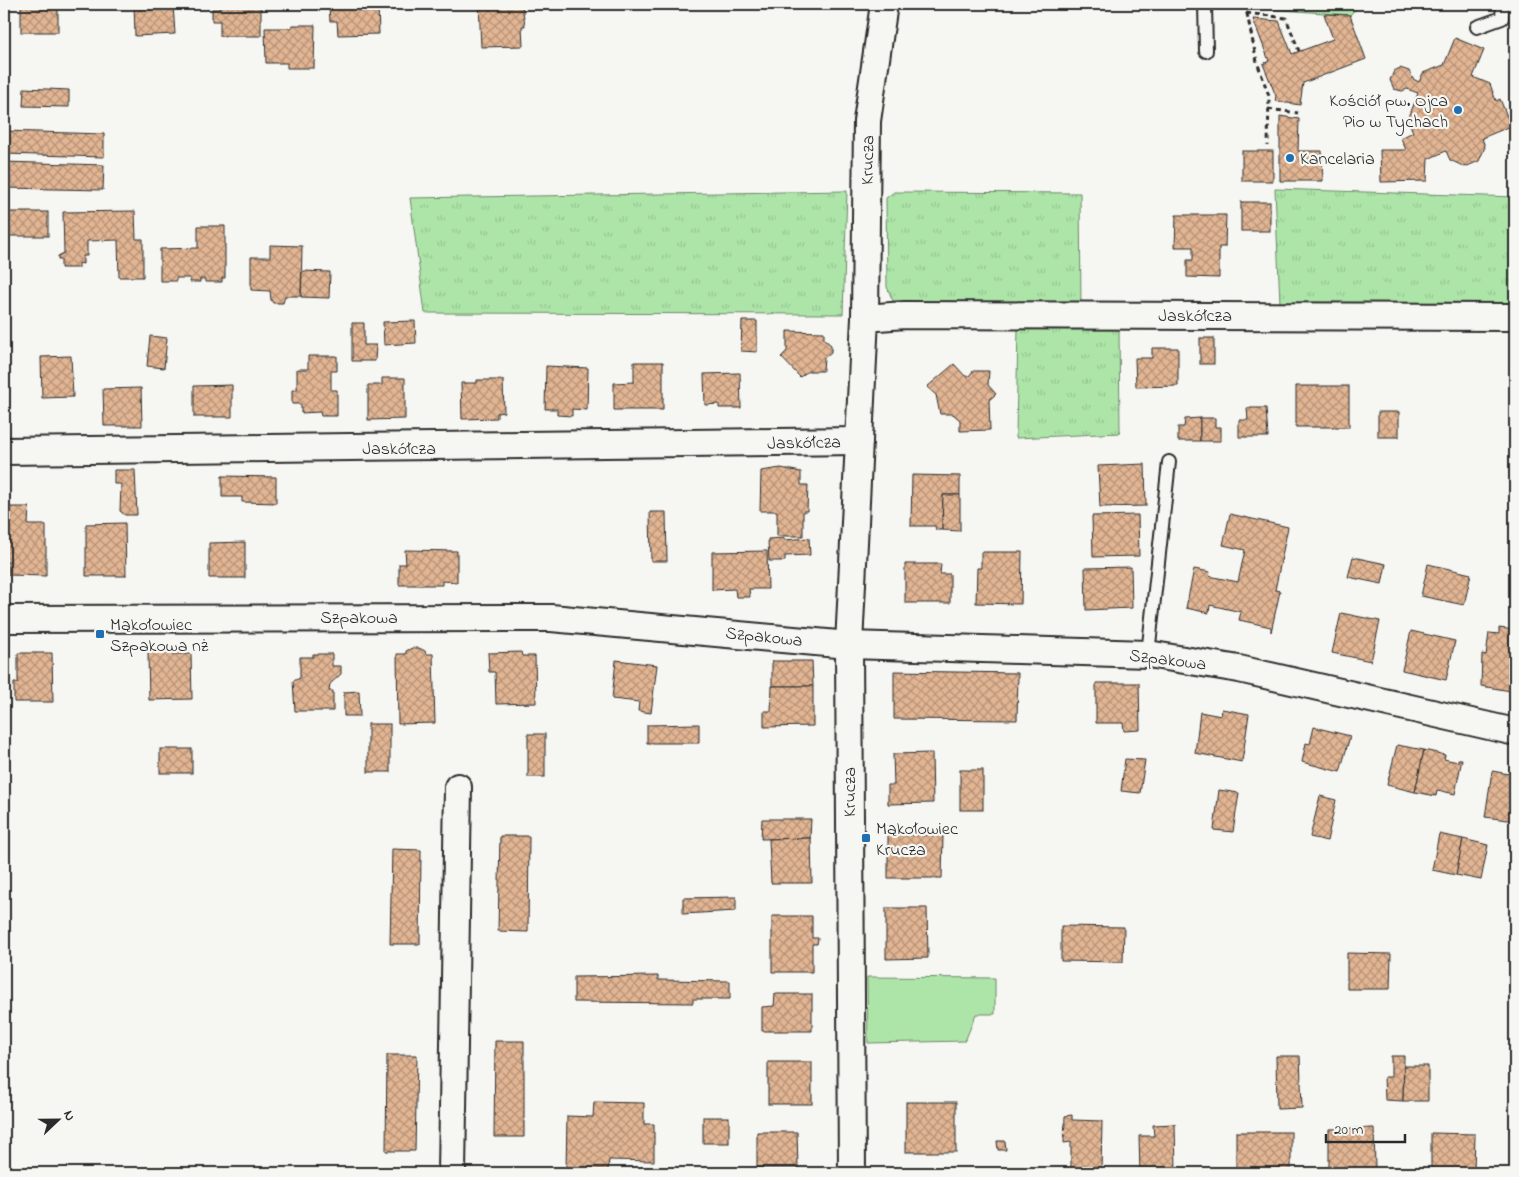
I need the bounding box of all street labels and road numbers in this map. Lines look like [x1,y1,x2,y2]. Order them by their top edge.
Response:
street label: Krucza [856,135,882,185]
street label: Jaskółcza [1158,304,1232,330]
street label: Jaskółcza [767,430,841,458]
street label: Jaskółcza [362,437,436,463]
street label: Szpakowa [320,606,398,632]
street label: Szpakowa [724,621,804,655]
street label: Szpakowa [1128,643,1208,679]
street label: Krucza [838,767,864,817]

